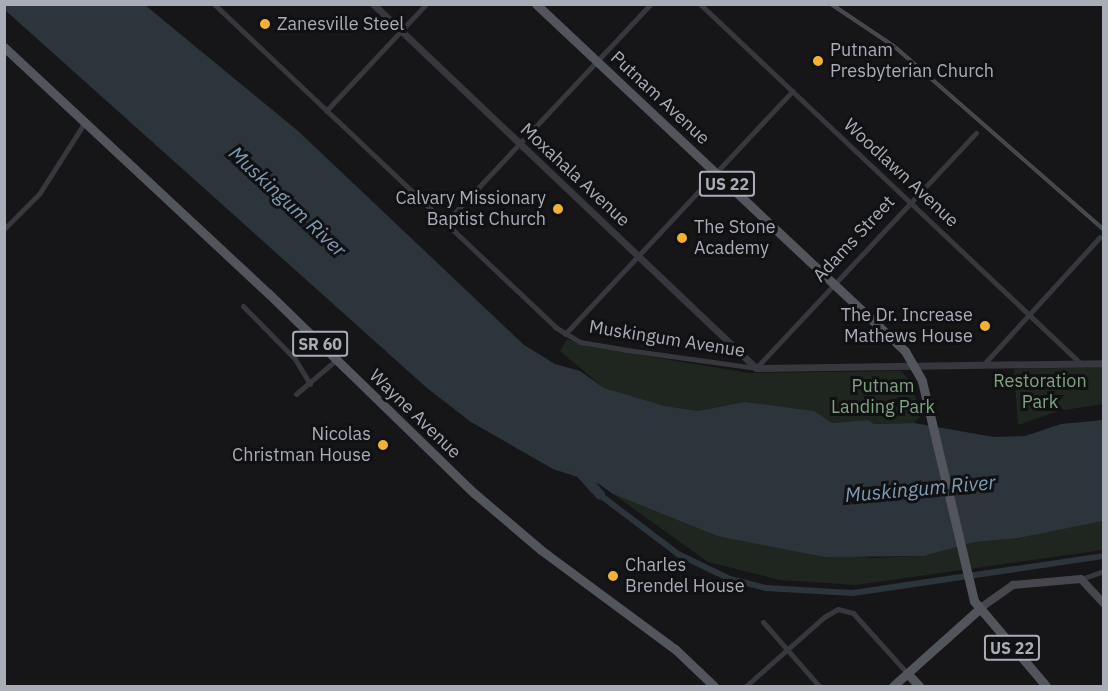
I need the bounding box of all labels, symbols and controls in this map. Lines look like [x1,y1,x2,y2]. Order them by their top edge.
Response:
place label: Zanesville Steel [277,13,404,35]
marker: Zanesville Steel [258,17,272,31]
place label: Putnam Presbyterian Church [830,40,994,82]
street label: Putnam Avenue [606,47,714,149]
marker: Putnam Presbyterian Church [811,54,825,68]
street label: Woodlawn Avenue [839,114,963,232]
street label: Moxahala Avenue [516,119,634,231]
water label: Muskingum River [225,141,351,261]
road number: US 22 [698,171,756,197]
place label: Calvary Missionary Baptist Church [395,188,546,230]
street label: Adams Street [809,192,899,286]
marker: Calvary Missionary Baptist Church [551,202,565,216]
place label: The Stone Academy [694,217,776,260]
marker: The Stone Academy [675,231,689,245]
place label: The Dr. Increase Mathews House [841,305,973,348]
street label: Muskingum Avenue [588,316,746,362]
marker: The Dr. Increase Mathews House [978,319,992,333]
road number: SR 60 [292,331,348,357]
street label: Wayne Avenue [365,365,465,463]
park label: Restoration Park [993,371,1087,413]
park label: Putnam Landing Park [831,376,935,418]
place label: Nicolas Christman House [232,424,371,466]
marker: Nicolas Christman House [376,438,390,452]
water label: Muskingum River [844,469,996,507]
place label: Charles Brendel House [625,555,745,598]
marker: Charles Brendel House [606,569,620,583]
road number: US 22 [984,635,1040,661]

